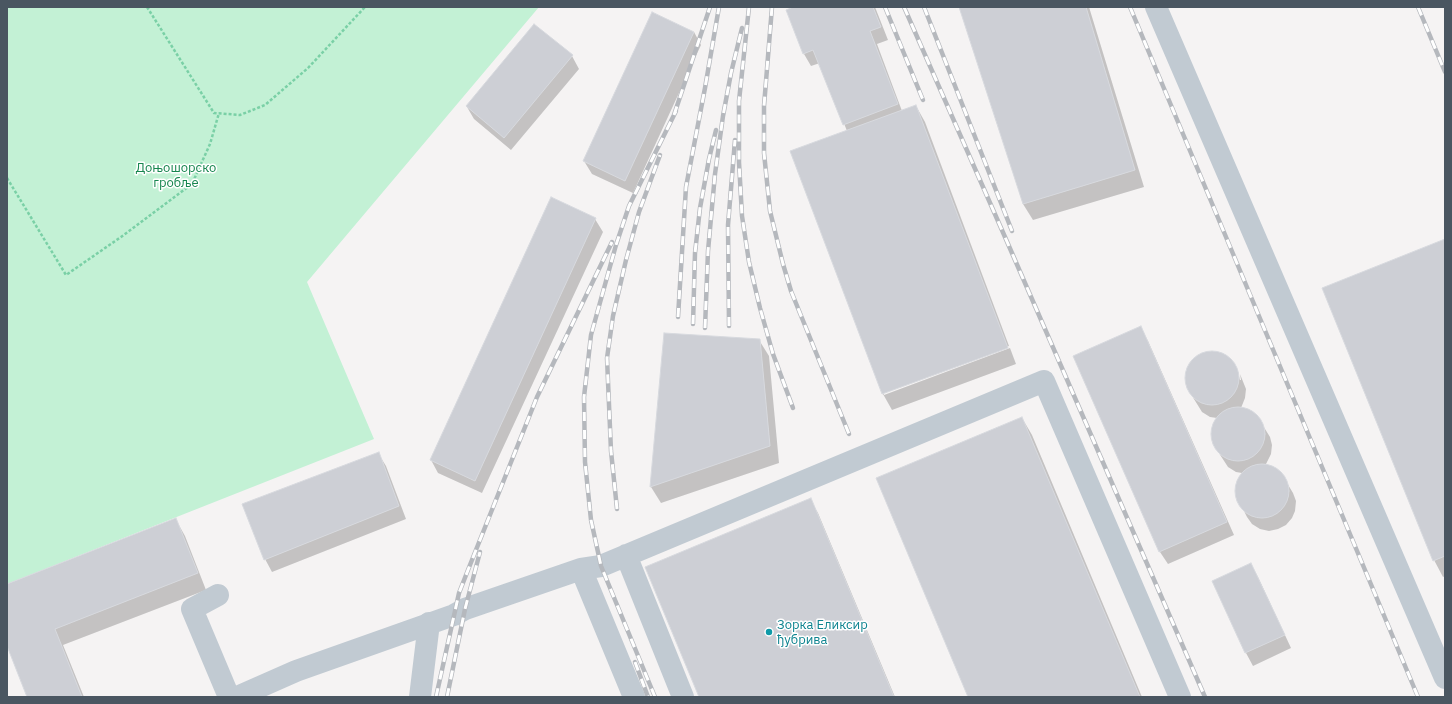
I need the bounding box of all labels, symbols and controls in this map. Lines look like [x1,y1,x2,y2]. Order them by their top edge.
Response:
park label: Доњошорско гробље [136,160,216,191]
place label: Зорка Еликсир ђубрива [777,617,868,648]
marker: Зорка Еликсир ђубрива [764,627,774,637]

